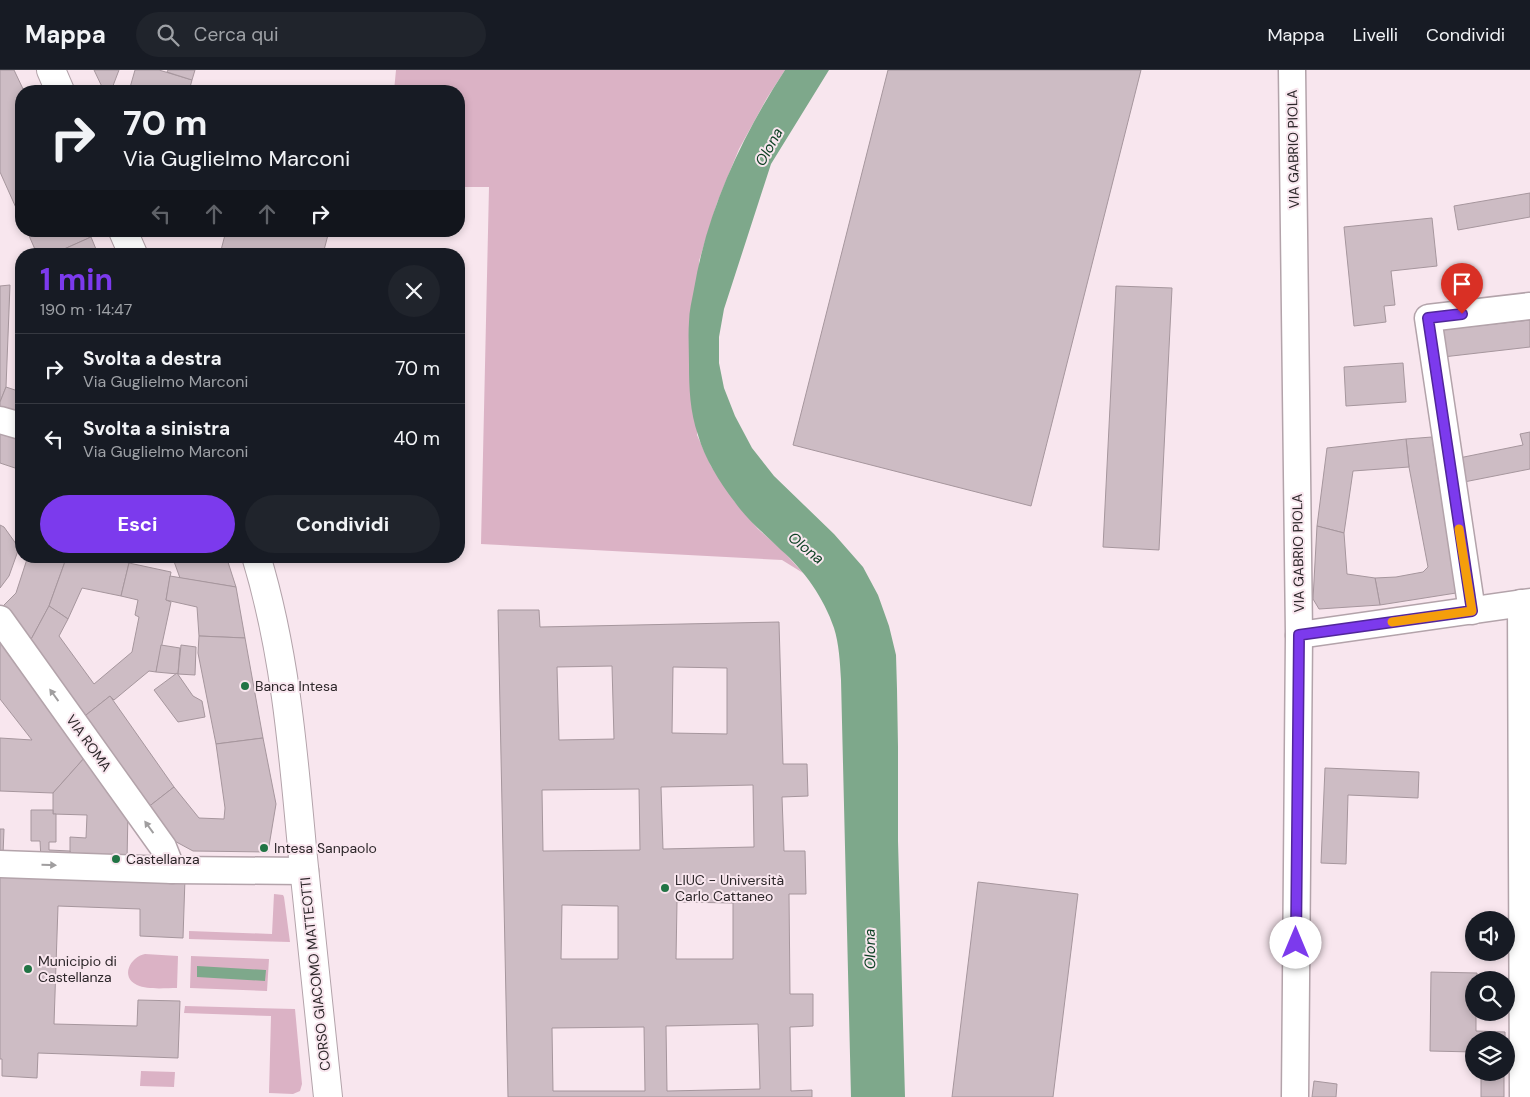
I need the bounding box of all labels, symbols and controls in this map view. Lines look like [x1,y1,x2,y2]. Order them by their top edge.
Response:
search box [136,12,486,57]
text: Mappa [25,19,106,50]
icon: search [154,21,182,49]
text: Cerca qui [194,22,279,47]
text: Mappa [1267,23,1325,47]
text: Livelli [1353,23,1398,47]
text: Condividi [1426,23,1505,47]
street label: VIA GABRIO PIOLA [1283,89,1303,209]
text: 70 m [123,100,207,146]
icon: right [40,105,105,170]
water label: Olona [750,124,788,170]
text: Via Guglielmo Marconi [123,144,350,173]
icon: left [147,200,175,228]
icon: ahead [200,200,228,228]
icon: ahead [253,200,281,228]
icon: right [306,200,334,228]
text: 1 min [40,260,113,299]
pin [1441,263,1483,314]
button: close [388,265,440,317]
icon: arrive [1448,270,1476,298]
text: 190 m · 14:47 [40,299,132,320]
text: Svolta a destra [83,346,222,371]
icon: right [40,355,68,383]
text: 70 m [395,356,440,381]
text: Via Guglielmo Marconi [83,371,248,392]
text: Svolta a sinistra [83,416,230,441]
icon: left [40,425,68,453]
text: 40 m [393,426,440,451]
text: Via Guglielmo Marconi [83,441,248,462]
street label: VIA GABRIO PIOLA [1288,493,1308,613]
button: Esci [40,495,235,553]
button: Condividi [245,495,440,553]
water label: Olona [784,527,828,569]
place label: Banca Intesa [255,677,338,695]
marker: Banca Intesa [239,680,251,692]
one-way arrow [49,689,60,702]
street label: VIA ROMA [62,711,116,775]
one-way arrow [144,820,154,834]
place label: Intesa Sanpaolo [274,839,377,857]
marker: Intesa Sanpaolo [258,842,270,854]
place label: Castellanza [126,850,200,868]
marker: Castellanza [110,853,122,865]
one-way arrow [41,862,57,870]
place label: LIUC - Università Carlo Cattaneo [675,871,784,905]
street label: CORSO GIACOMO MATTEOTTI [296,876,334,1072]
marker: LIUC - Università Carlo Cattaneo [659,882,671,894]
map controls [1465,911,1515,1081]
button: sound [1465,911,1515,961]
position arrow [1269,916,1321,968]
water label: Olona [860,928,880,970]
place label: Municipio di Castellanza [38,952,117,986]
marker: Municipio di Castellanza [22,963,34,975]
button: search [1465,971,1515,1021]
button: layers [1465,1031,1515,1081]

